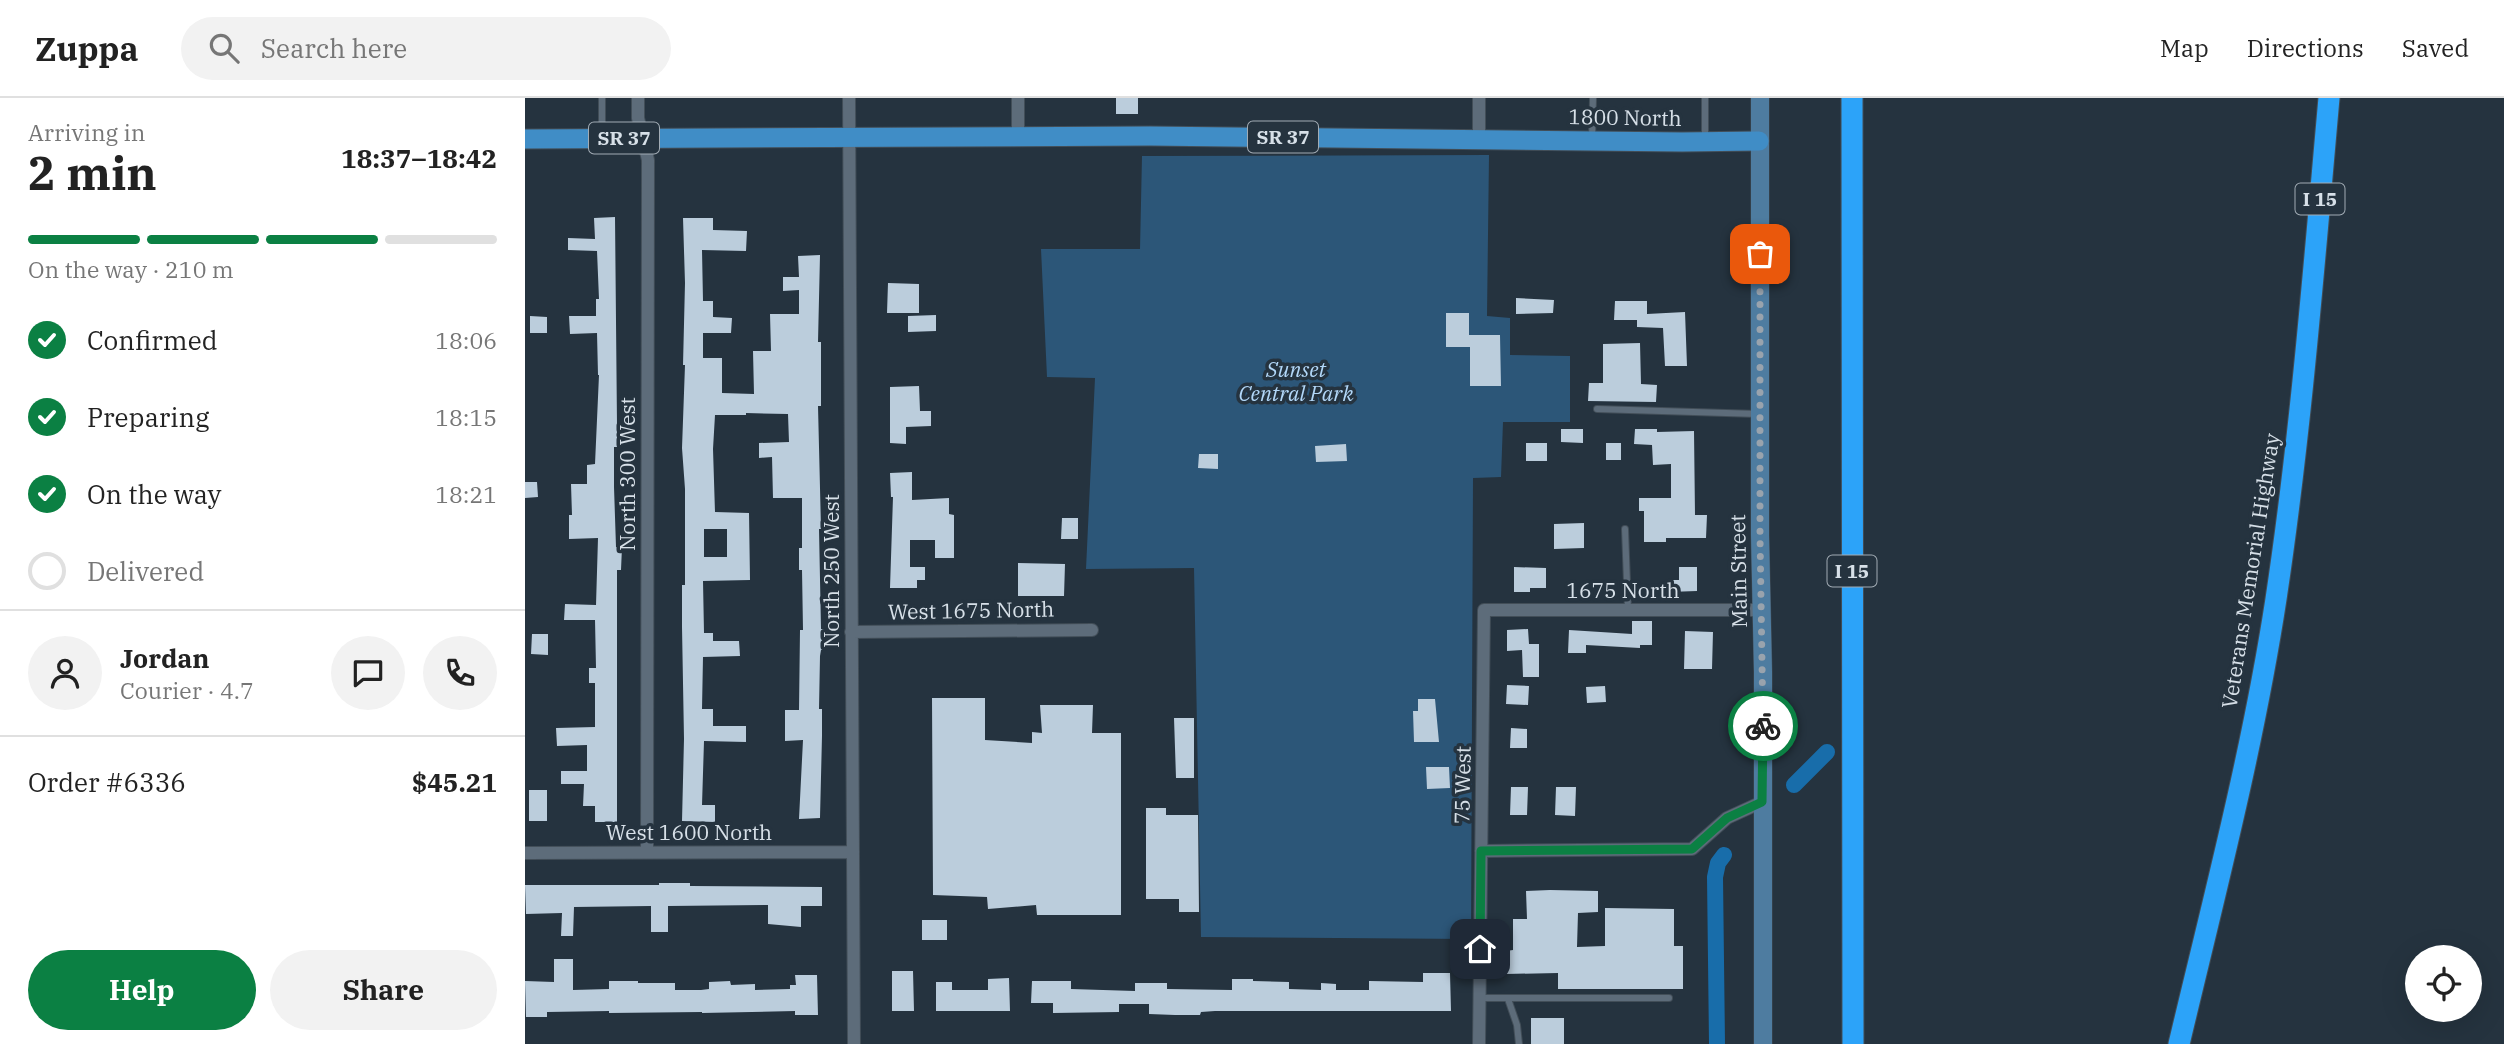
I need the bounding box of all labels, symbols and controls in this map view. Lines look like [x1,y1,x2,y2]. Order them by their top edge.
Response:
search box [181,17,671,80]
text: Zuppa [35,27,139,70]
icon: search [205,29,243,67]
text: Search here [261,31,407,65]
text: Map [2160,32,2209,64]
text: Directions [2247,32,2364,64]
text: Saved [2402,32,2469,64]
street label: 1800 North [1568,102,1682,132]
text: Arriving in [28,117,145,147]
road number: SR 37 [1248,121,1318,152]
road number: SR 37 [589,122,659,154]
text: 18:37–18:42 [341,141,497,175]
text: 2 min [28,143,157,203]
road number: I 15 [2295,184,2345,214]
pin [1730,224,1790,284]
icon: bag [1741,235,1779,273]
text: On the way · 210 m [28,254,234,284]
icon: check [28,321,66,359]
text: Confirmed [87,323,218,357]
text: 18:06 [435,325,497,355]
park label: Sunset Central Park [1238,355,1354,407]
street label: North 300 West [613,397,641,551]
icon: check [28,398,66,436]
text: Preparing [87,400,209,434]
text: 18:15 [435,402,497,432]
street label: Veterans Memorial Highway [2214,431,2286,710]
icon: check [28,475,66,513]
text: On the way [87,477,221,511]
text: 18:21 [435,479,497,509]
street label: North 250 West [817,494,845,648]
street label: Main Street [1723,514,1753,628]
text: Delivered [87,554,204,588]
road number: I 15 [1827,556,1877,586]
street label: 1675 North [1566,576,1680,604]
street label: West 1675 North [888,595,1054,625]
button: person [28,636,102,710]
button: chat [331,636,405,710]
button: phone [423,636,497,710]
text: Jordan [120,641,210,675]
text: Courier · 4.7 [120,675,254,705]
courier [1728,691,1798,761]
icon: bike [1744,707,1782,745]
street label: 75 West [1447,746,1477,824]
text: Order #6336 [28,765,186,799]
text: $45.21 [412,765,497,799]
street label: West 1600 North [606,818,772,846]
pin [1450,919,1510,979]
icon: home [1461,930,1499,968]
map controls [2405,945,2482,1022]
button: locate [2405,945,2482,1022]
button: Help [28,950,256,1030]
button: Share [270,950,497,1030]

